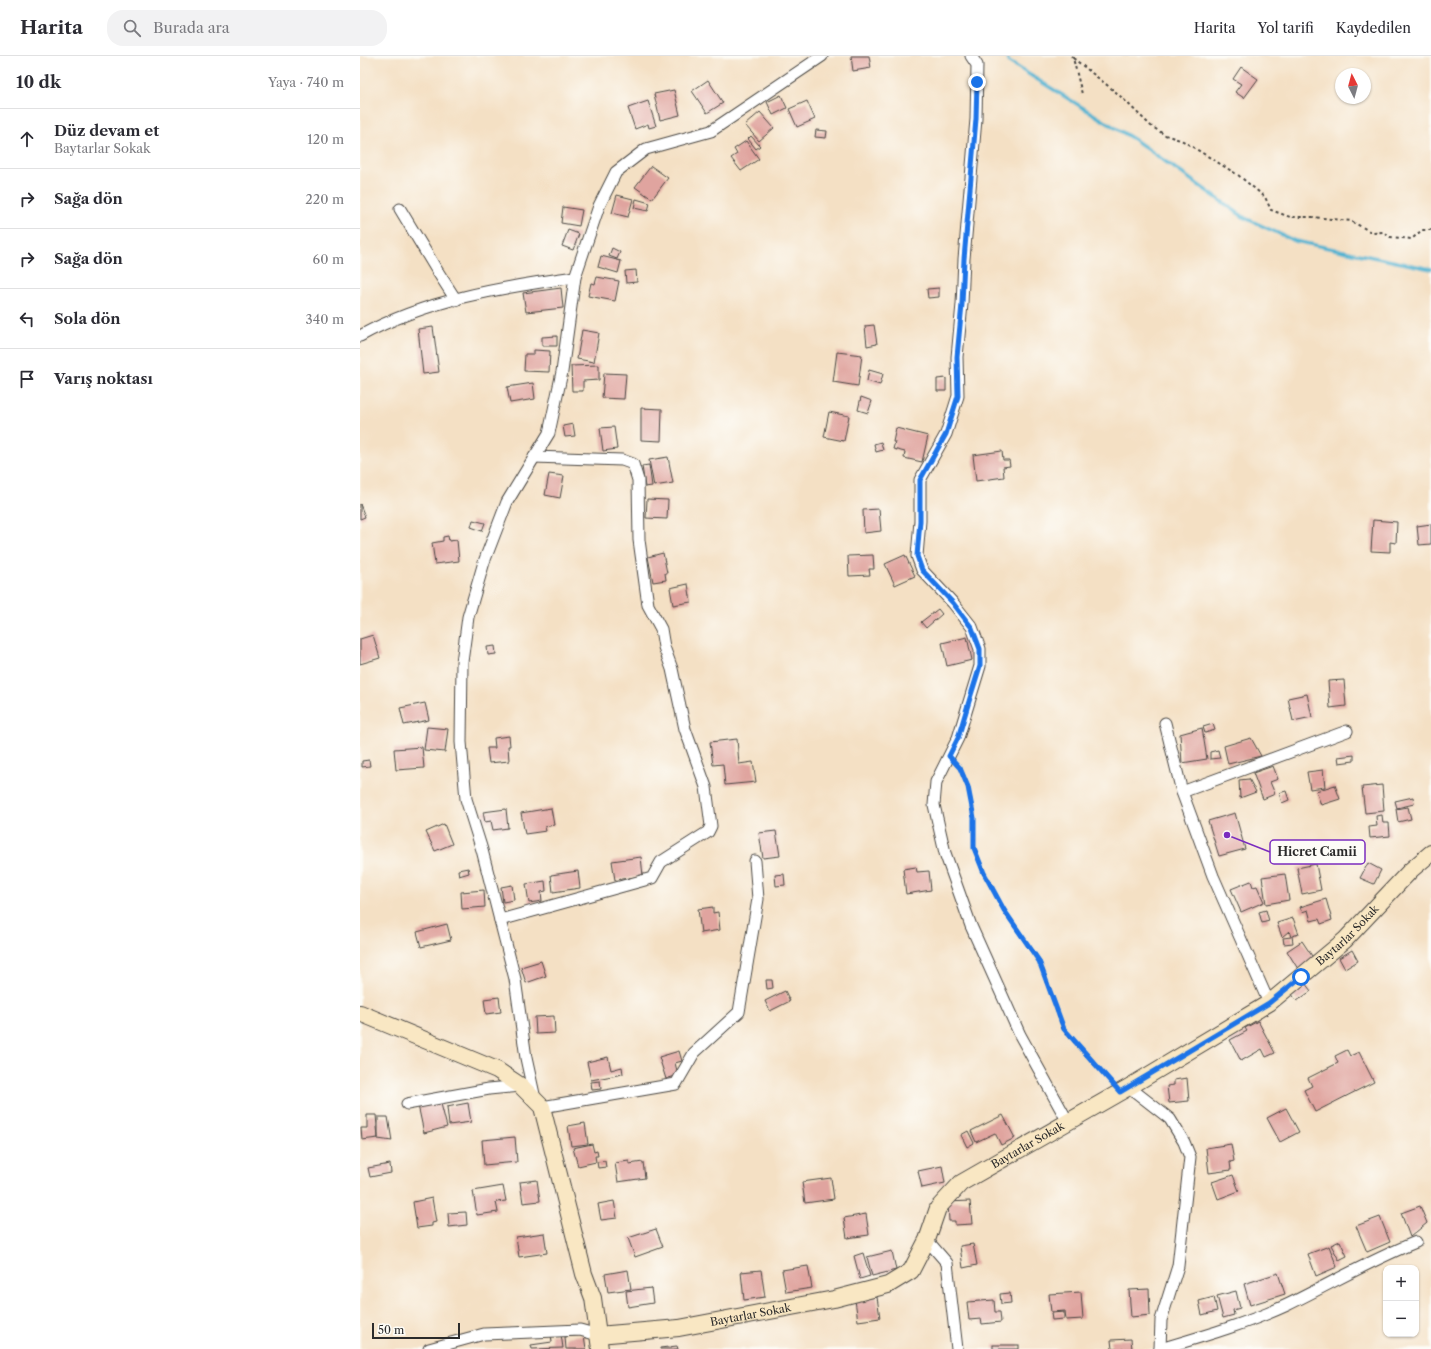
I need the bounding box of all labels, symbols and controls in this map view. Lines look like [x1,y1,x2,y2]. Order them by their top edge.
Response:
search box [107,10,387,46]
text: Harita [20,16,83,39]
icon: search [121,17,143,39]
text: Burada ara [153,18,230,37]
text: Harita [1194,19,1236,37]
text: Yol tarifi [1258,19,1314,37]
text: Kaydedilen [1336,19,1411,37]
north arrow [1335,68,1371,104]
text: 10 dk [16,72,61,92]
route end [968,73,986,91]
text: Yaya · 740 m [268,74,344,90]
text: Düz devam et [54,121,159,140]
icon: ahead [16,128,38,150]
text: 120 m [307,131,344,147]
text: Baytarlar Sokak [54,140,151,156]
icon: right [16,188,38,210]
text: Sağa dön [54,189,123,208]
text: 220 m [305,191,344,207]
icon: right [16,248,38,270]
text: Sağa dön [54,249,123,268]
text: 60 m [313,251,344,267]
icon: left [16,308,38,330]
text: Sola dön [54,309,121,328]
text: 340 m [306,311,344,327]
icon: arrive [16,368,38,390]
text: Varış noktası [54,369,153,388]
callout: Hicret Camii [1270,840,1365,864]
text: Hicret Camii [1277,844,1358,859]
street label: Baytarlar Sokak [1313,901,1382,968]
route start [1292,968,1310,986]
street label: Baytarlar Sokak [989,1118,1067,1171]
map controls [1383,1265,1419,1337]
button: + [1383,1265,1419,1301]
street label: Baytarlar Sokak [709,1300,793,1329]
button: − [1383,1301,1419,1337]
scale bar [372,1321,460,1340]
text: 50 m [378,1323,404,1337]

